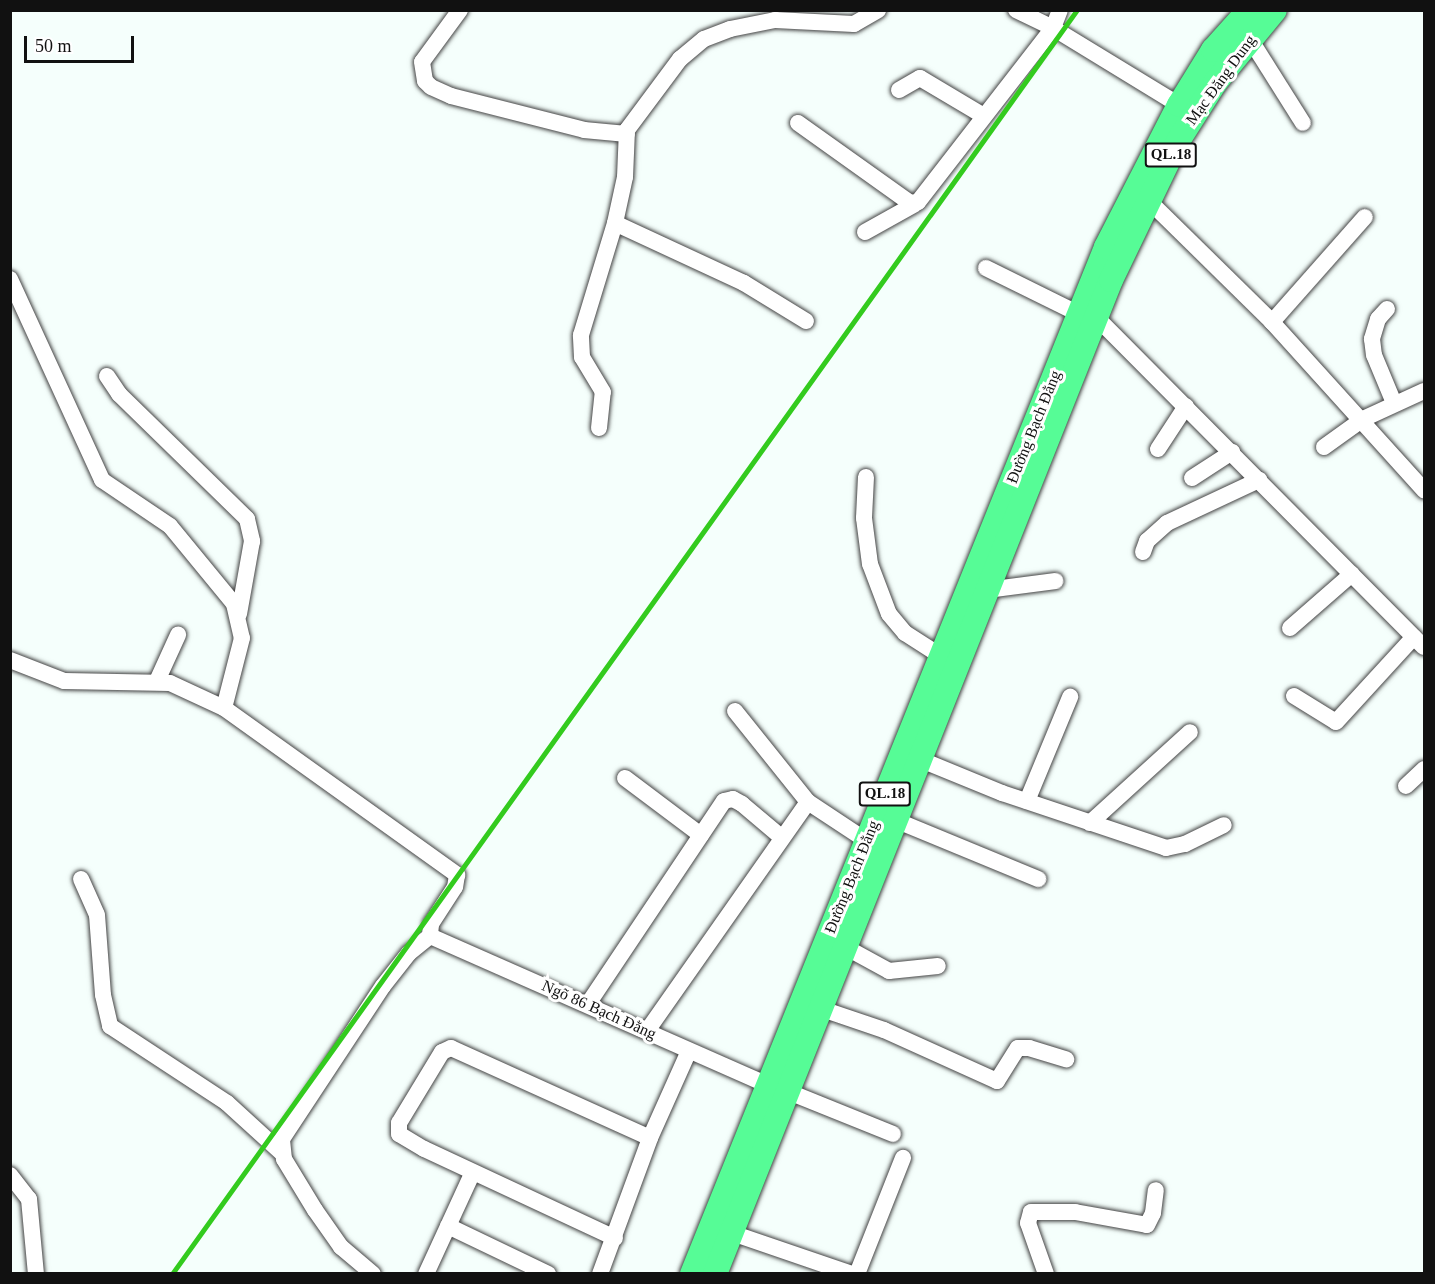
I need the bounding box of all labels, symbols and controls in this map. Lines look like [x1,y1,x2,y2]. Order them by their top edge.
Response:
scale bar [27,24,136,62]
street label: Mạc Đăng Dung [1182,31,1260,129]
text: 50 m [35,36,72,56]
road number: QL.18 [1144,143,1198,167]
street label: Đường Bạch Đằng [1003,368,1065,486]
road number: QL.18 [858,782,912,806]
street label: Đường Bạch Đằng [821,818,883,936]
street label: Ngõ 86 Bạch Đằng [539,976,659,1044]

